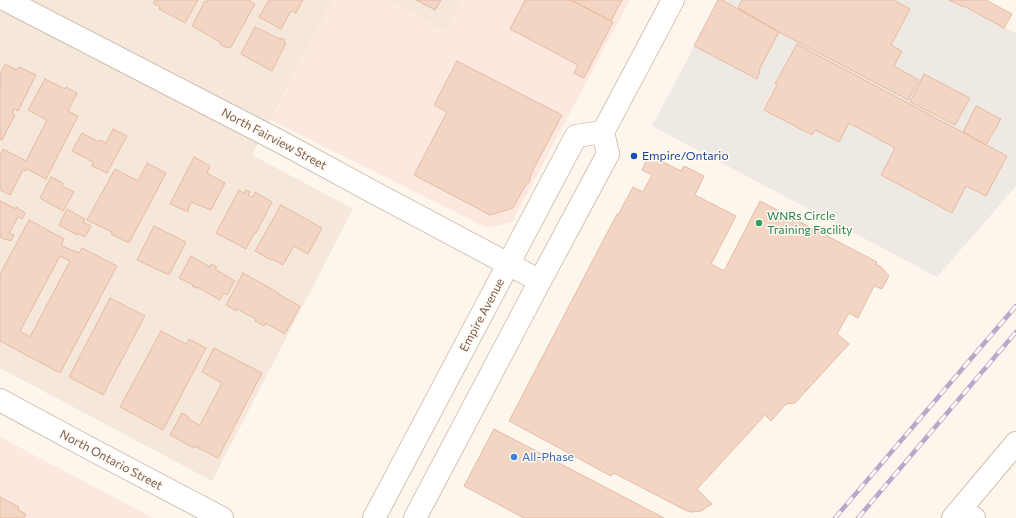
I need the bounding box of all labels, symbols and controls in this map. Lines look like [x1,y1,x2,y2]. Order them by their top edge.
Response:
street label: North Fairview Street [219,105,329,173]
place label: Empire/Ontario [642,149,729,163]
marker: Empire/Ontario [629,151,639,161]
place label: WNRs Circle Training Facility [767,209,853,237]
marker: WNRs Circle Training Facility [754,218,764,228]
street label: Empire Avenue [457,276,507,354]
street label: North Ontario Street [57,427,165,493]
place label: All-Phase [522,450,574,464]
marker: All-Phase [509,452,519,462]

